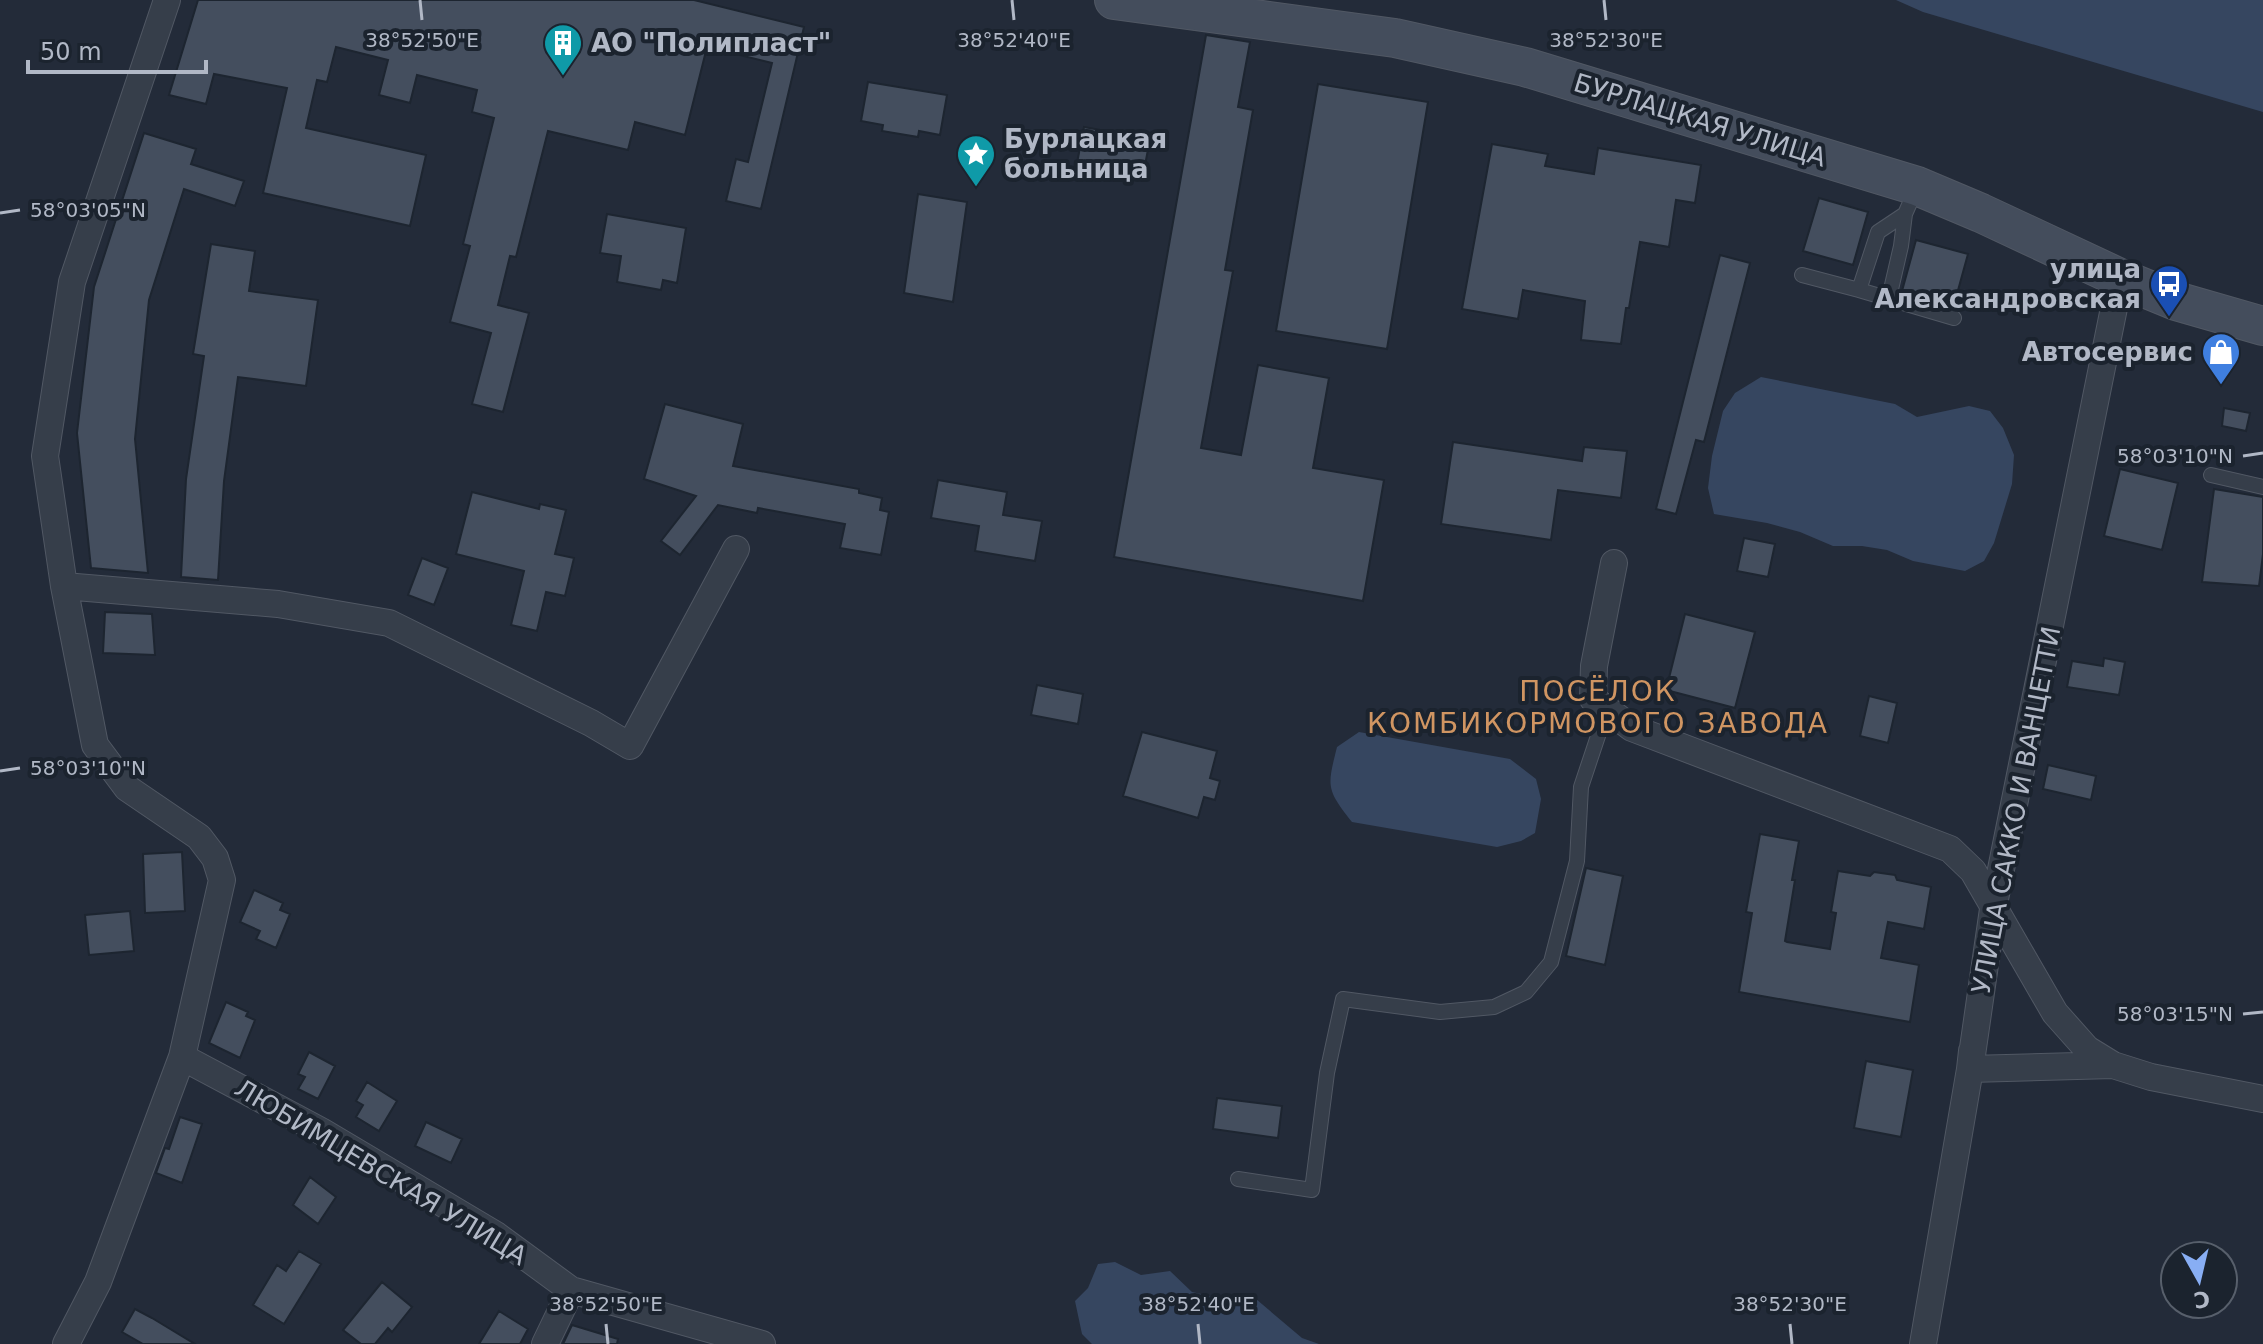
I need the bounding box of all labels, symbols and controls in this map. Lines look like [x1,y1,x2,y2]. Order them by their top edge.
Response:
building icon: АО "Полипласт" [542,22,584,77]
scale bar [28,24,206,74]
text: 38°52'50"E [365,28,479,52]
place label: АО "Полипласт" [591,28,831,58]
text: 38°52'40"E [957,28,1071,52]
text: 38°52'30"E [1549,28,1663,52]
text: 50 m [40,38,102,66]
street label: БУРЛАЦКАЯ УЛИЦА [1570,67,1830,173]
place label: Бурлацкая больница [1004,124,1167,184]
place icon: Бурлацкая больница [955,133,997,188]
text: 58°03'05"N [30,198,146,222]
place label: улица Александровская [1874,254,2141,314]
bus stop icon: улица Александровская [2148,263,2190,318]
shop icon: Автосервис [2200,331,2242,386]
place label: Автосервис [2022,337,2193,367]
text: 58°03'10"N [2117,444,2233,468]
street label: УЛИЦА САККО И ВАНЦЕТТИ [1966,624,2066,996]
district label: ПОСЁЛОК КОМБИКОРМОВОГО ЗАВОДА [1367,675,1829,740]
text: 58°03'10"N [30,756,146,780]
text: 58°03'15"N [2117,1002,2233,1026]
street label: ЛЮБИМЦЕВСКАЯ УЛИЦА [230,1073,533,1271]
north arrow [2159,1240,2239,1320]
text: С [2192,1286,2211,1313]
text: 38°52'50"E [549,1292,663,1316]
text: 38°52'40"E [1141,1292,1255,1316]
text: 38°52'30"E [1733,1292,1847,1316]

